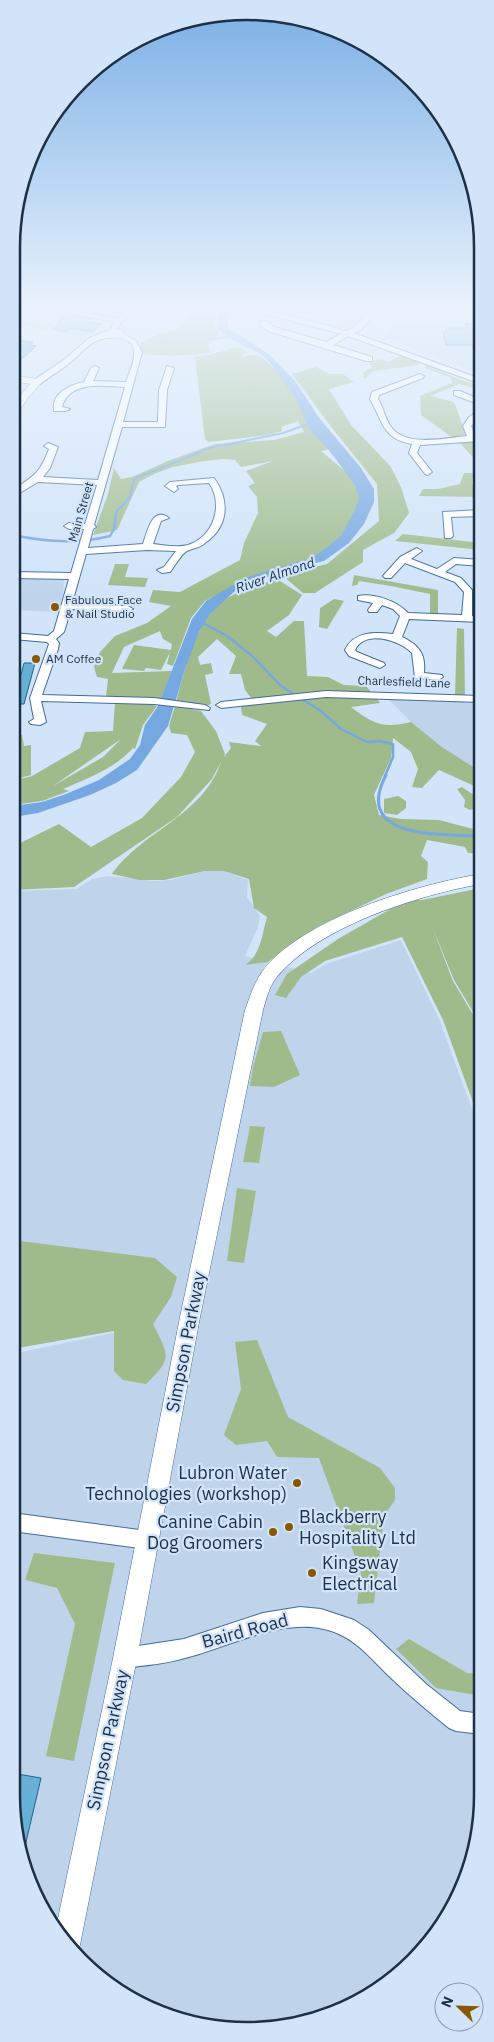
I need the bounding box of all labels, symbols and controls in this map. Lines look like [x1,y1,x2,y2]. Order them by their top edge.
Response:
street label: Main Street [65,480,96,544]
water label: River Almond [233,553,318,597]
place label: Fabulous Face & Nail Studio [65,592,142,621]
marker: Fabulous Face & Nail Studio [49,601,61,613]
place label: AM Coffee [46,651,102,666]
marker: AM Coffee [30,653,42,665]
street label: Charlesfield Lane [357,672,451,691]
street label: Simpson Parkway [161,1269,210,1414]
place label: Lubron Water Technologies (workshop) [85,1461,287,1505]
marker: Lubron Water Technologies (workshop) [291,1477,303,1489]
place label: Blackberry Hospitality Ltd [299,1505,416,1549]
place label: Canine Cabin Dog Groomers [147,1510,263,1554]
marker: Blackberry Hospitality Ltd [283,1521,295,1533]
marker: Canine Cabin Dog Groomers [267,1526,279,1538]
place label: Kingsway Electrical [322,1551,398,1595]
marker: Kingsway Electrical [306,1567,318,1579]
street label: Baird Road [199,1608,291,1653]
street label: Simpson Parkway [81,1668,134,1812]
north arrow [434,1982,484,2032]
text: N [437,1994,457,2010]

